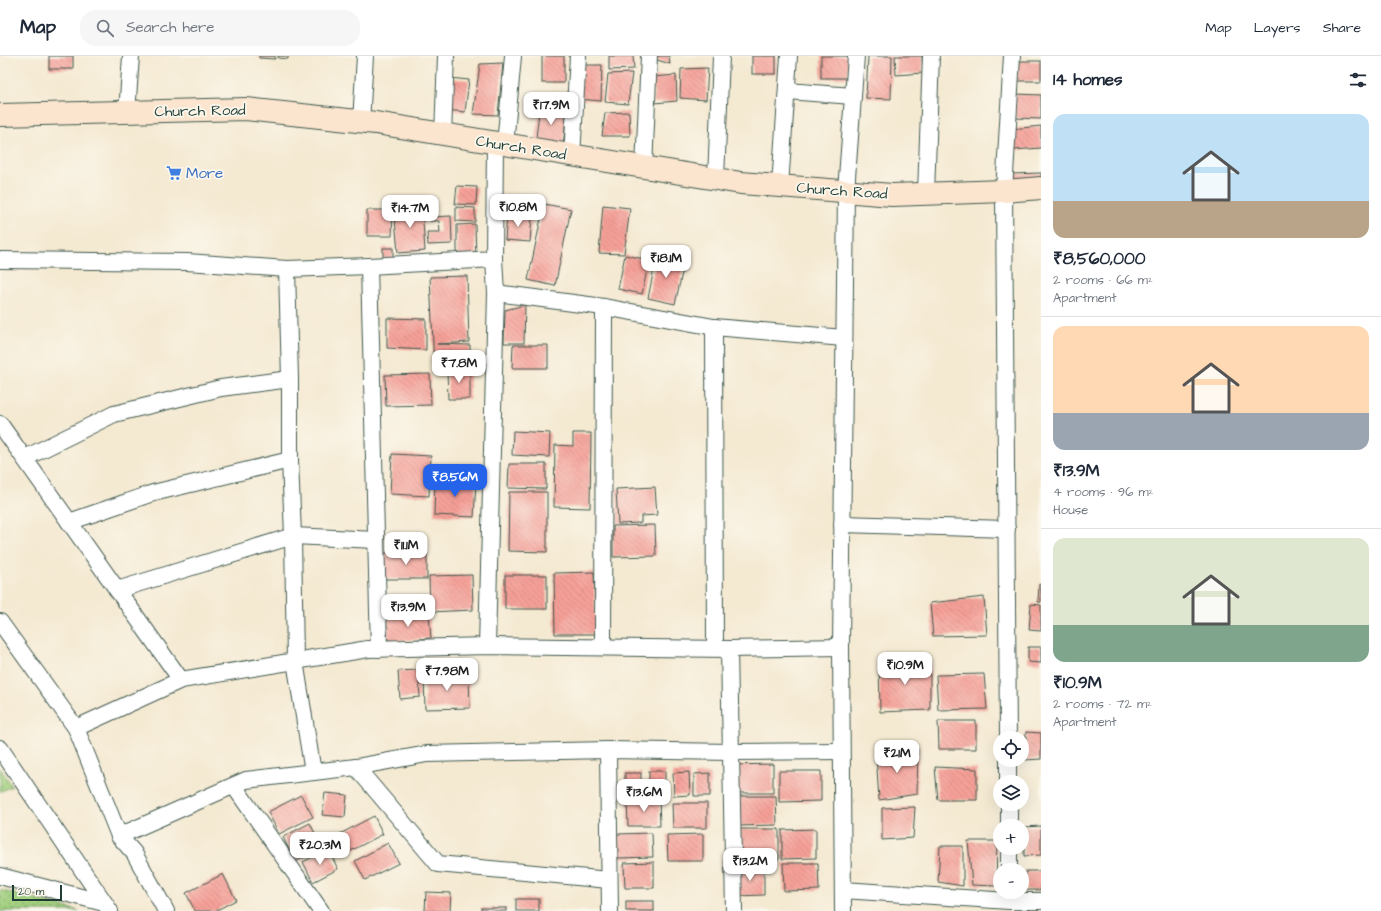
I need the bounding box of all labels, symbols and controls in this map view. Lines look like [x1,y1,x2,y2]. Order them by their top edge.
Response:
search box [80,10,360,46]
text: Map [20,14,56,41]
icon: search [94,17,116,39]
text: Search here [126,17,215,38]
text: Map [1205,18,1232,38]
text: Layers [1254,18,1301,38]
text: Share [1323,18,1361,38]
text: 14 homes [1053,68,1123,92]
icon: filters [1347,69,1369,91]
pin: ₹17.9M [518,92,584,126]
text: ₹17.9M [532,96,570,114]
street label: Church Road [154,100,246,122]
street label: Church Road [474,130,568,166]
icon: home [1175,140,1247,212]
place label: More [186,163,223,184]
supermarket icon: More [165,164,183,182]
street label: Church Road [796,177,889,205]
pin: ₹10.8M [485,194,551,228]
pin: ₹14.7M [377,195,443,229]
text: ₹10.8M [499,198,537,216]
text: ₹14.7M [391,199,429,217]
pin: ₹18.1M [633,245,699,279]
text: ₹8,560,000 [1053,247,1145,271]
text: ₹18.1M [650,249,682,267]
text: 2 rooms · 66 m² [1053,271,1153,289]
text: Apartment [1053,289,1117,307]
pin: ₹7.8M [431,350,487,384]
icon: home [1175,352,1247,424]
text: ₹7.8M [441,354,477,372]
text: ₹13.9M [1053,459,1100,483]
pin: ₹8.56M [422,464,488,498]
text: ₹8.56M [432,468,478,486]
text: 4 rooms · 96 m² [1053,483,1153,501]
text: House [1053,501,1088,519]
pin: ₹11.1M [373,532,439,566]
text: ₹11.1M [393,536,419,554]
icon: home [1175,564,1247,636]
pin: ₹13.9M [375,594,441,628]
text: ₹13.9M [390,598,426,616]
pin: ₹10.9M [872,652,938,686]
text: ₹10.9M [886,656,924,674]
pin: ₹7.98M [414,658,480,692]
text: ₹7.98M [425,662,469,680]
text: ₹10.9M [1053,671,1102,695]
text: 2 rooms · 72 m² [1053,695,1152,713]
text: Apartment [1053,713,1117,731]
map controls [993,731,1029,899]
button: locate [993,731,1029,767]
pin: ₹21M [873,740,921,774]
text: ₹21M [883,744,911,762]
button: layers [993,775,1029,811]
pin: ₹13.6M [611,779,677,813]
text: ₹13.6M [626,783,662,801]
button: + [993,819,1029,855]
pin: ₹20.3M [287,832,353,866]
text: ₹20.3M [299,836,341,854]
pin: ₹13.2M [717,848,783,882]
text: ₹13.2M [732,852,768,870]
button: − [993,863,1029,899]
scale bar [12,883,62,902]
text: 20 m [18,884,44,899]

